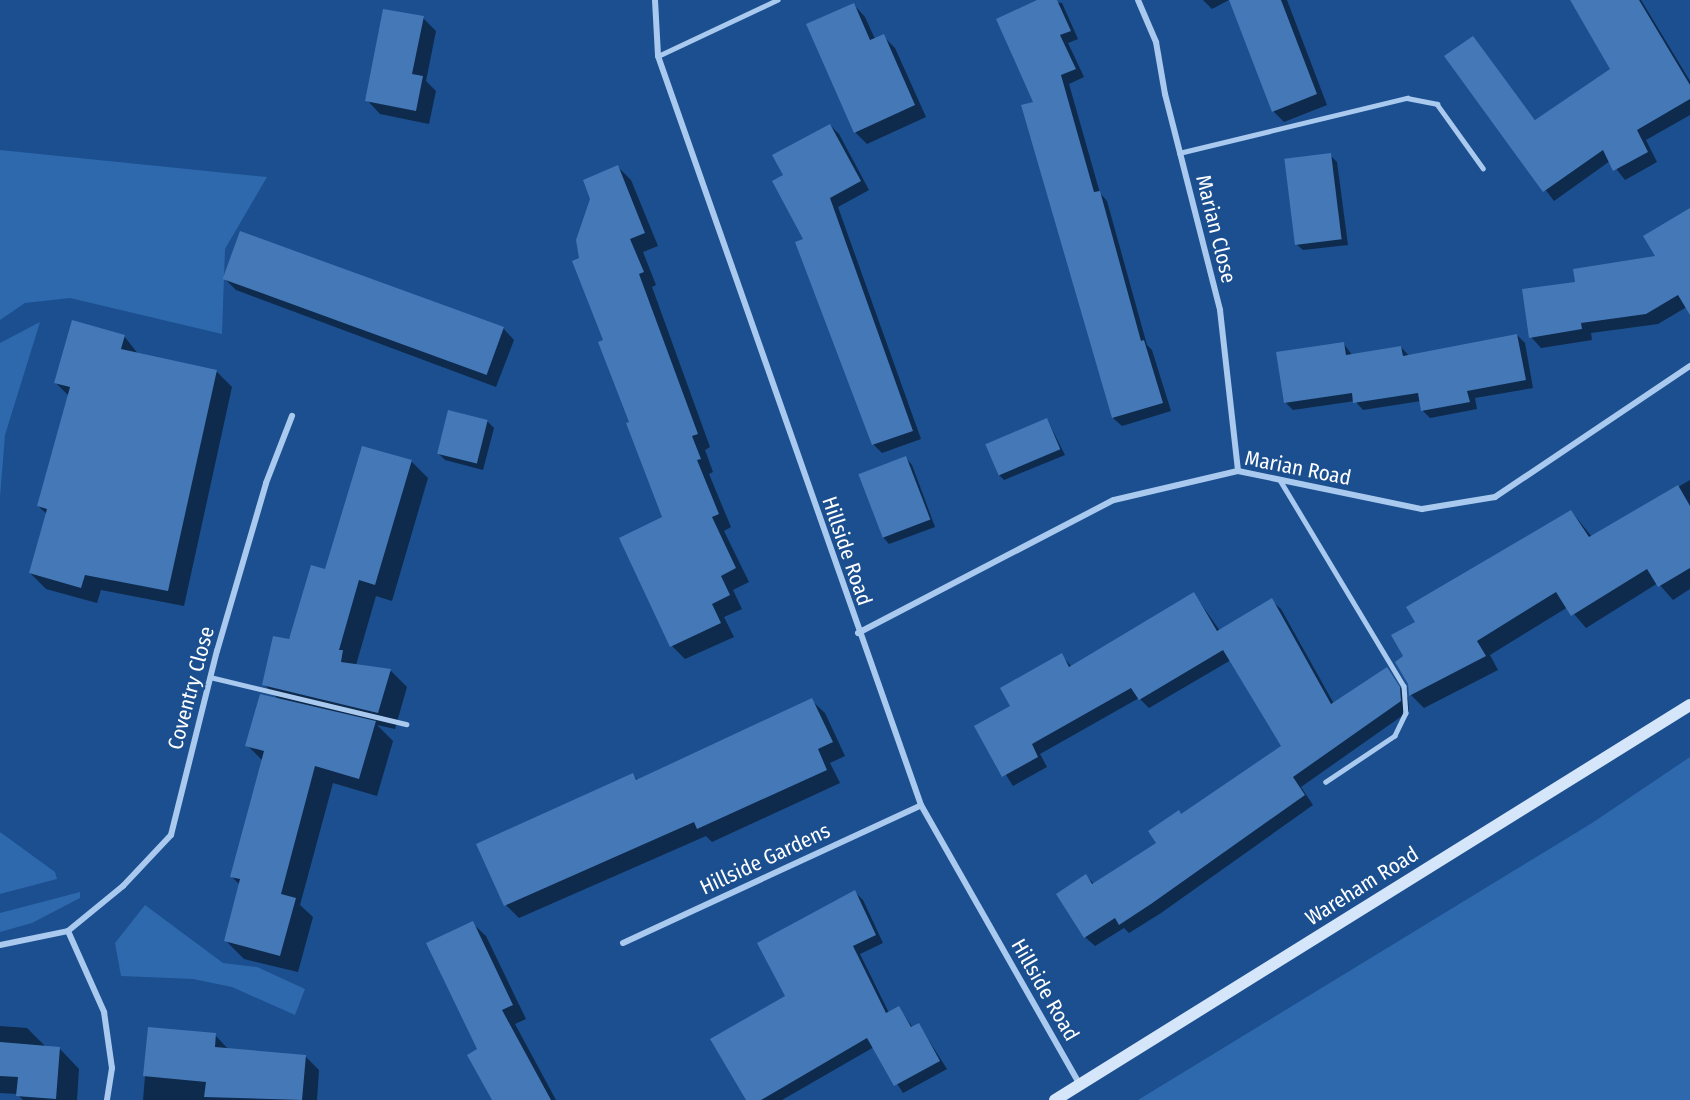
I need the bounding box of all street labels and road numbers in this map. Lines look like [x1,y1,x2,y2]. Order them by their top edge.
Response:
street label: Marian Close [1190,172,1242,286]
street label: Marian Road [1243,445,1353,491]
street label: Hillside Road [817,493,877,609]
street label: Coventry Close [162,624,220,752]
street label: Hillside Gardens [696,818,834,900]
street label: Wareham Road [1301,841,1423,931]
street label: Hillside Road [1006,935,1084,1045]

